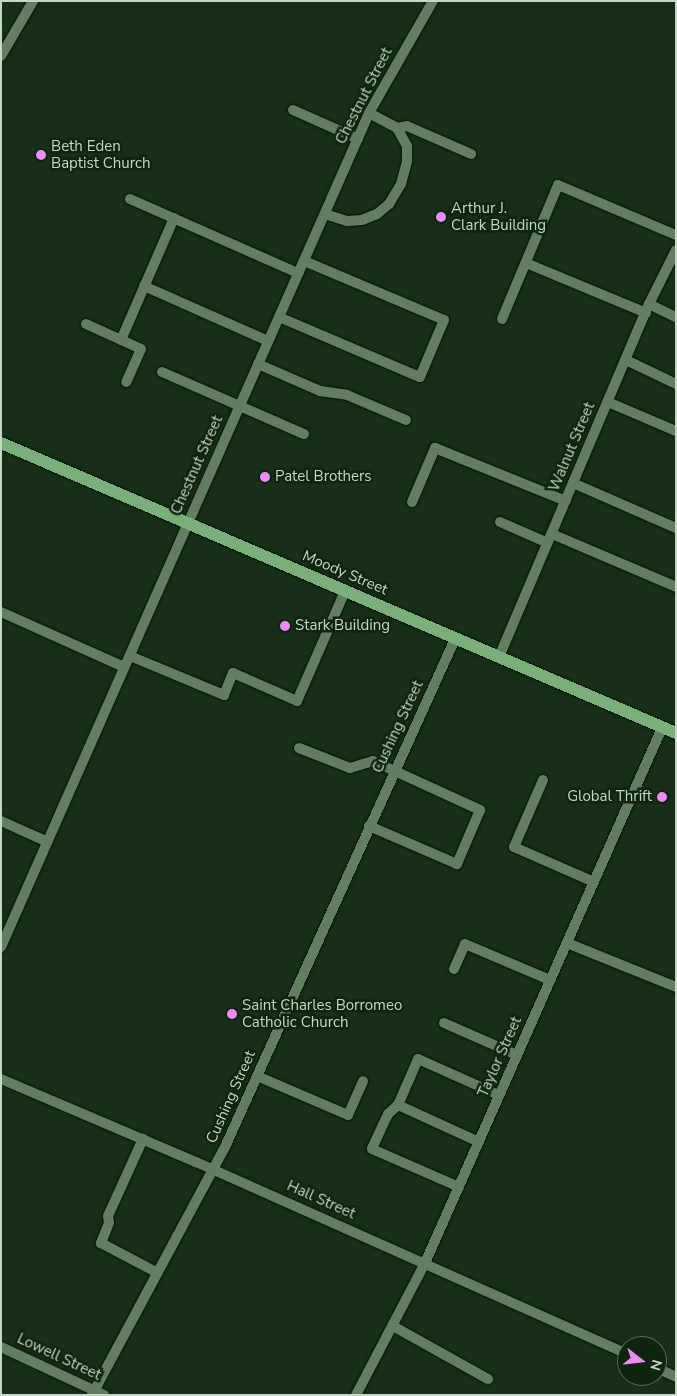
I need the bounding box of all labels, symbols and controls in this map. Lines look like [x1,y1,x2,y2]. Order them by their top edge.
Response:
street label: Chestnut Street [332,45,396,147]
place label: Beth Eden Baptist Church [51,137,151,172]
marker: Beth Eden Baptist Church [35,149,47,161]
place label: Arthur J. Clark Building [451,199,546,234]
marker: Arthur J. Clark Building [435,211,447,223]
street label: Walnut Street [545,400,599,494]
street label: Chestnut Street [167,413,227,517]
place label: Patel Brothers [275,468,371,486]
marker: Patel Brothers [259,471,271,483]
street label: Moody Street [300,547,390,599]
place label: Stark Building [295,617,390,635]
marker: Stark Building [279,620,291,632]
street label: Cushing Street [369,678,427,776]
place label: Global Thrift [567,788,652,806]
marker: Global Thrift [656,791,668,803]
place label: Saint Charles Borromeo Catholic Church [242,996,402,1031]
marker: Saint Charles Borromeo Catholic Church [226,1008,238,1020]
street label: Taylor Street [474,1014,526,1100]
street label: Cushing Street [203,1048,259,1146]
street label: Hall Street [284,1177,358,1223]
street label: Lowell Street [14,1330,104,1384]
north arrow [617,1336,667,1386]
text: N [645,1357,667,1373]

